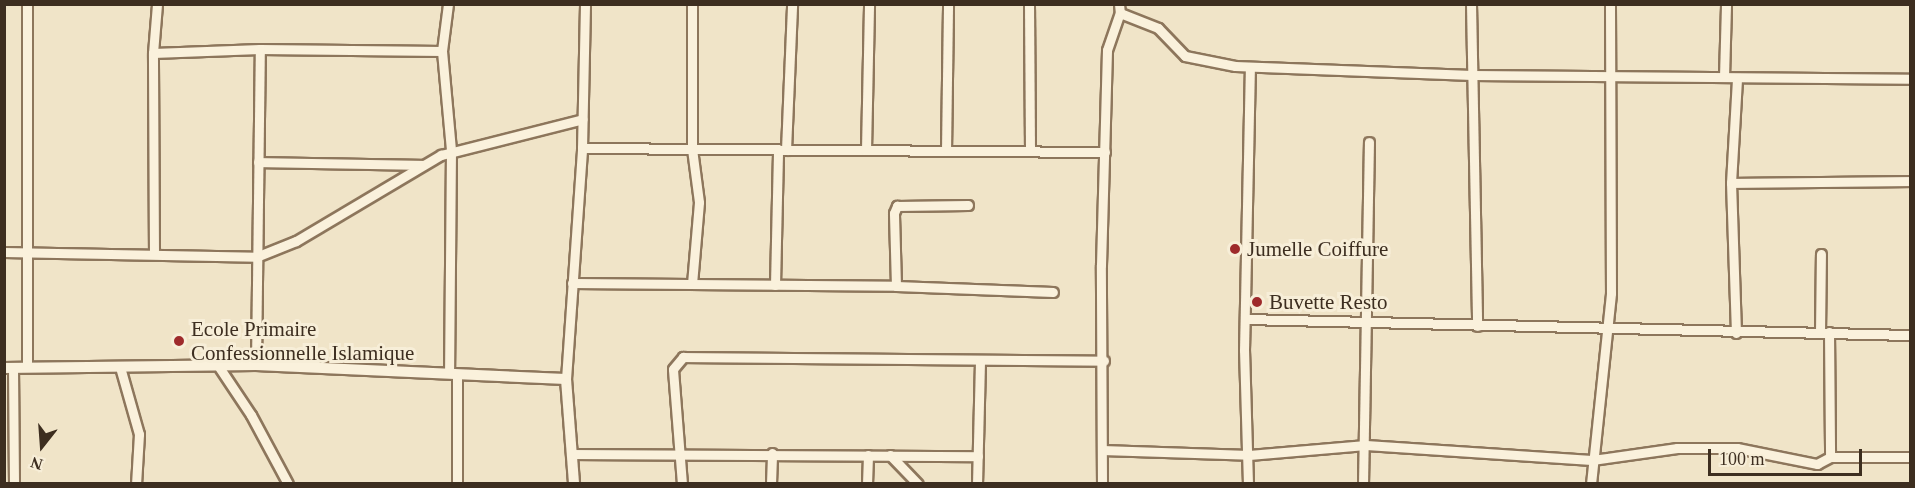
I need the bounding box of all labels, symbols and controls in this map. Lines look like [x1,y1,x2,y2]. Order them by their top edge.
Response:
place label: Jumelle Coiffure [1247,236,1388,262]
marker: Jumelle Coiffure [1228,242,1242,256]
place label: Buvette Resto [1269,289,1387,315]
marker: Buvette Resto [1250,295,1264,309]
place label: Ecole Primaire Confessionnelle Islamique [191,316,414,366]
marker: Ecole Primaire Confessionnelle Islamique [172,334,186,348]
north arrow [12,416,72,476]
scale bar [1711,437,1866,475]
text: 100 m [1719,449,1765,469]
text: N [29,454,45,474]

